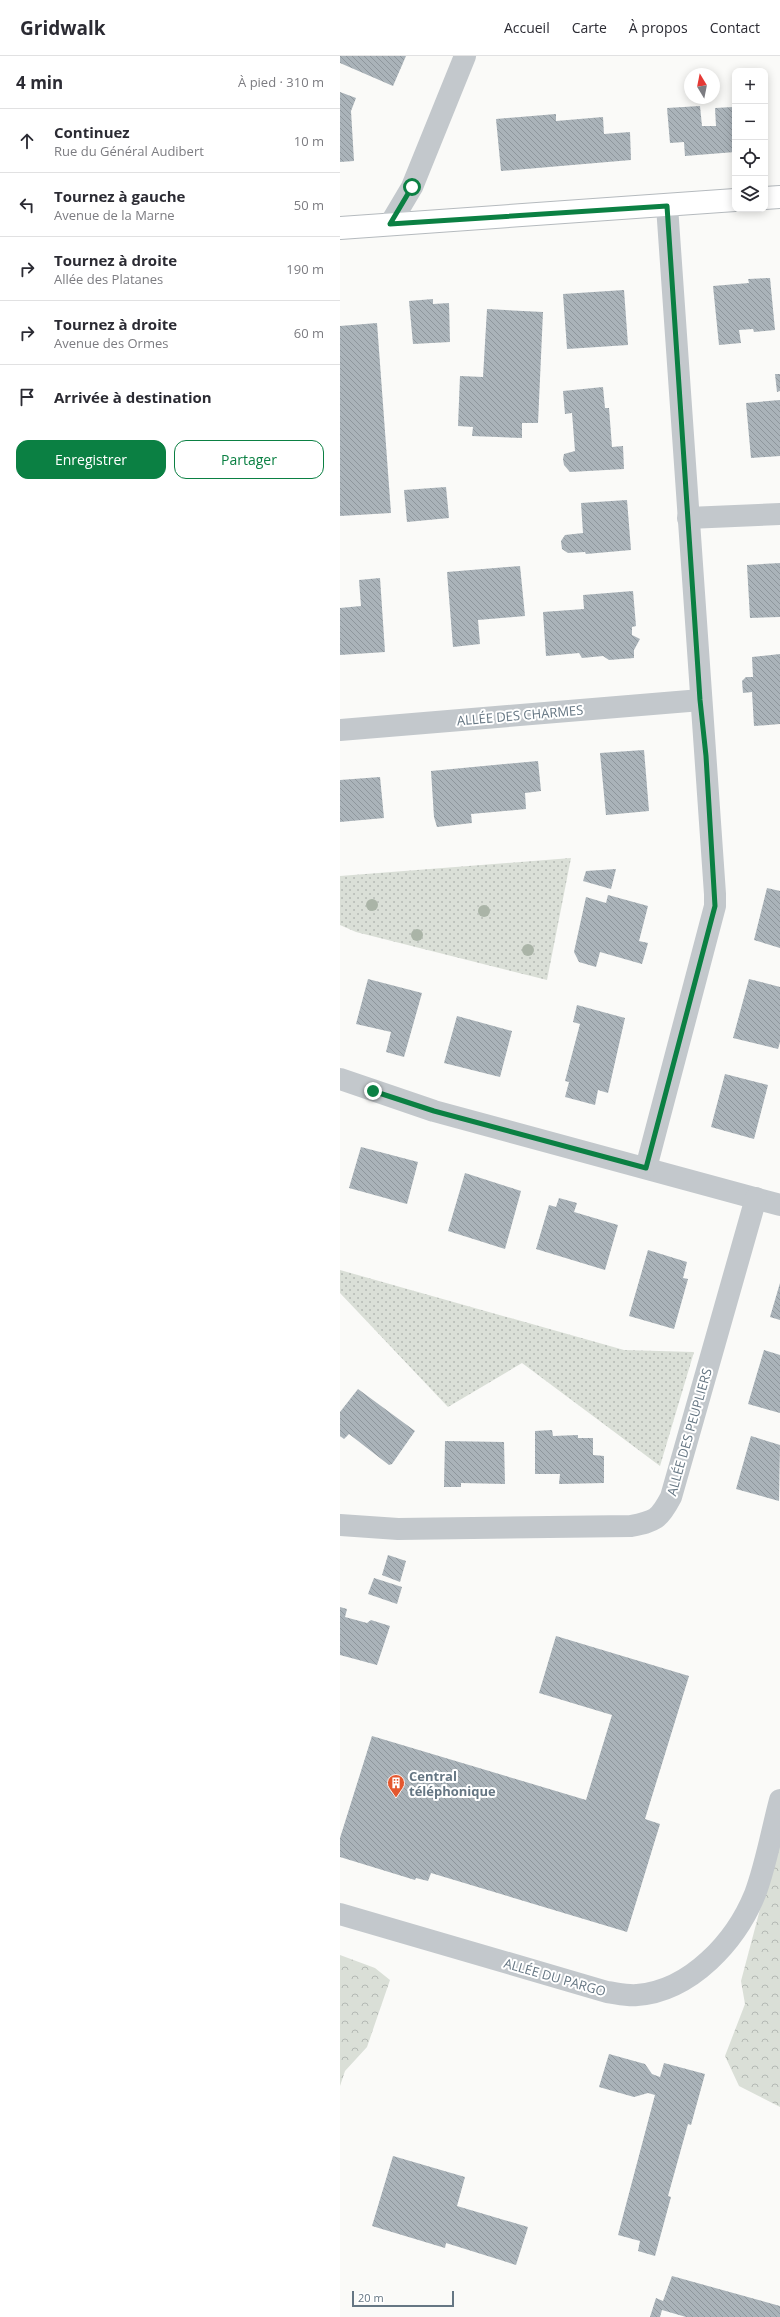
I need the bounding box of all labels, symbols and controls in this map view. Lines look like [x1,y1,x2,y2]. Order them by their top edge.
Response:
text: Gridwalk [20,15,106,41]
text: Accueil [504,18,550,37]
text: Carte [572,18,607,37]
text: À propos [629,18,688,37]
text: Contact [710,18,760,37]
north arrow [684,68,720,104]
map controls [732,68,768,212]
button: + [732,68,768,104]
text: 4 min [16,71,63,94]
text: À pied · 310 m [238,73,324,91]
button: − [732,104,768,140]
text: Continuez [54,122,130,142]
icon: ahead [16,130,38,152]
text: 10 m [294,132,324,150]
button: locate [732,140,768,176]
text: Rue du Général Audibert [54,142,204,160]
button: layers [732,176,768,212]
route start [403,178,421,196]
text: Tournez à gauche [54,186,185,206]
icon: left [16,194,38,216]
text: 50 m [294,196,324,214]
text: Avenue de la Marne [54,206,175,224]
text: Tournez à droite [54,250,177,270]
icon: right [16,258,38,280]
text: 190 m [286,260,324,278]
text: Allée des Platanes [54,270,163,288]
text: Tournez à droite [54,314,177,334]
icon: right [16,322,38,344]
text: 60 m [294,324,324,342]
text: Avenue des Ormes [54,334,168,352]
icon: arrive [16,386,38,408]
text: Arrivée à destination [54,387,212,407]
button: Enregistrer [16,440,166,479]
button: Partager [174,440,324,479]
street label: ALLÉE DES CHARMES [456,701,584,729]
route end [364,1082,382,1100]
street label: ALLÉE DES PEUPLIERS [662,1366,716,1498]
place label: Central téléphonique [409,1767,496,1800]
building icon: Central téléphonique [386,1773,406,1798]
street label: ALLÉE DU PARGO [502,1954,608,2000]
scale bar [352,2289,454,2308]
text: 20 m [358,2290,384,2305]

